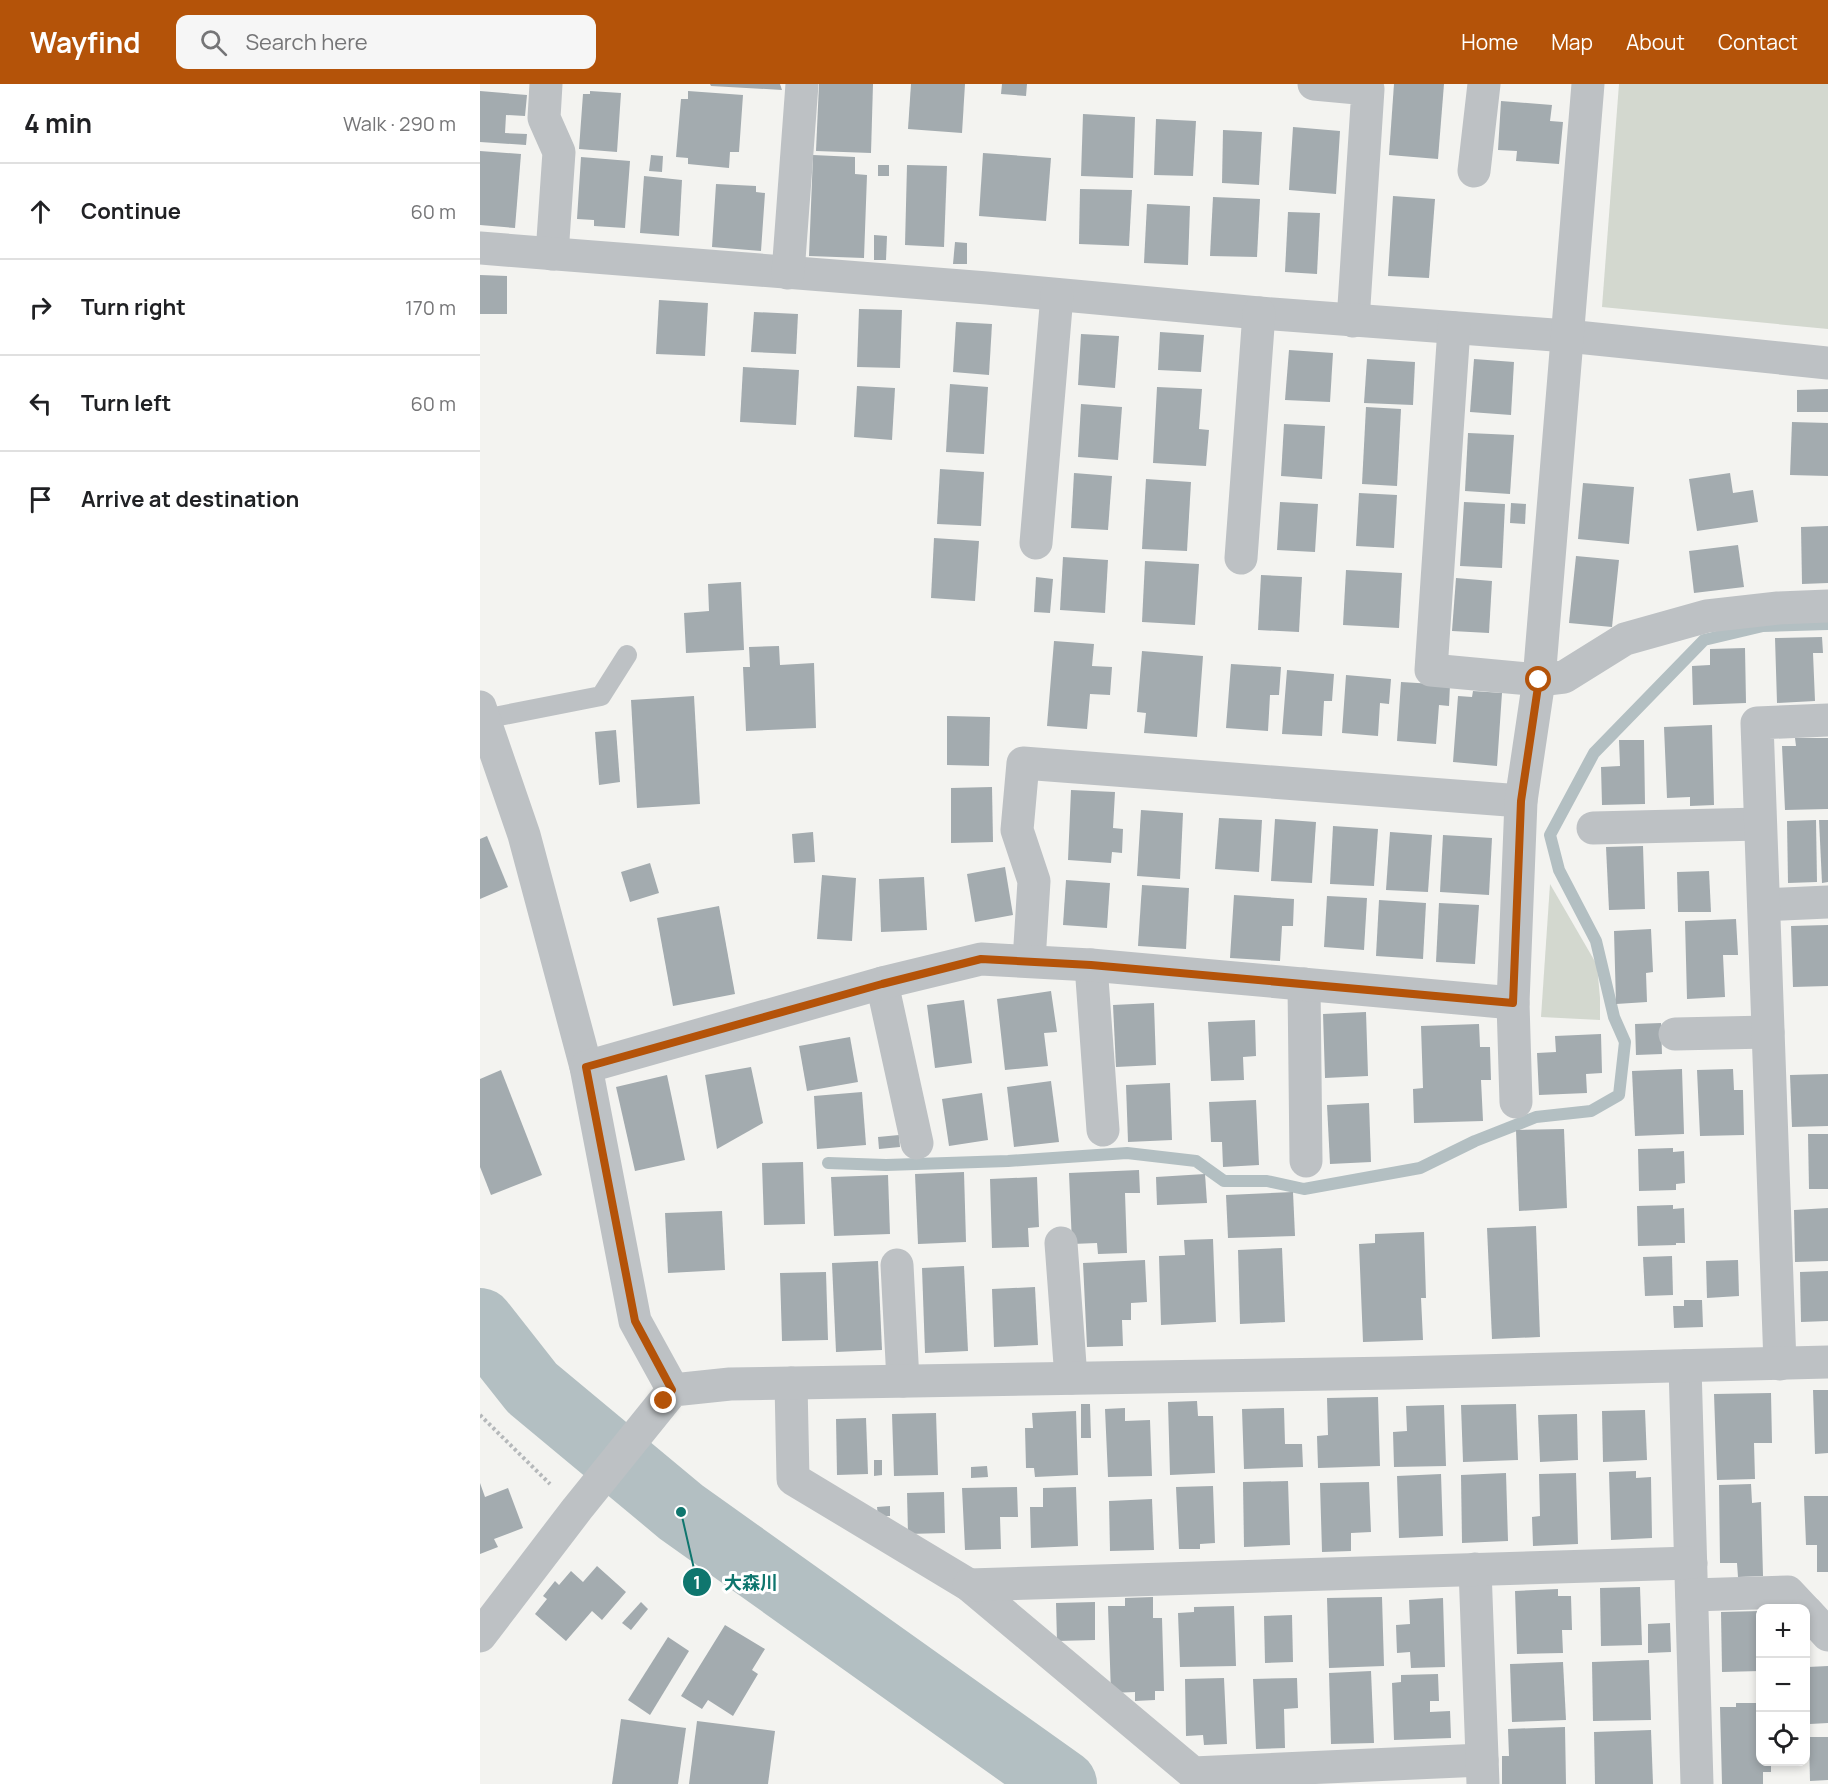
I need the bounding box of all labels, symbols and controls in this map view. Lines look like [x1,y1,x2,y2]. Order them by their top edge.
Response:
search box [176,15,596,69]
text: Wayfind [30,23,140,61]
icon: search [197,26,230,59]
text: Search here [245,27,368,57]
text: Home [1461,28,1518,56]
text: Map [1551,28,1593,56]
text: About [1626,28,1685,56]
text: Contact [1718,28,1798,56]
text: 4 min [24,105,92,141]
text: Walk · 290 m [343,110,456,137]
icon: ahead [24,195,57,228]
text: Continue [81,196,181,226]
text: 60 m [410,198,456,225]
icon: right [24,291,57,324]
text: Turn right [81,292,186,322]
text: 170 m [405,294,456,321]
icon: left [24,387,57,420]
text: Turn left [81,388,171,418]
text: 60 m [410,390,456,417]
icon: arrive [24,483,57,516]
text: Arrive at destination [81,484,299,514]
route start [1525,666,1551,692]
route end [650,1387,676,1413]
callout: 大森川 [682,1564,790,1600]
text: 1 [693,1570,701,1594]
text: 大森川 [724,1570,778,1594]
map controls [1756,1604,1810,1766]
button: + [1756,1604,1810,1658]
button: − [1756,1658,1810,1712]
button: locate [1756,1712,1810,1766]

